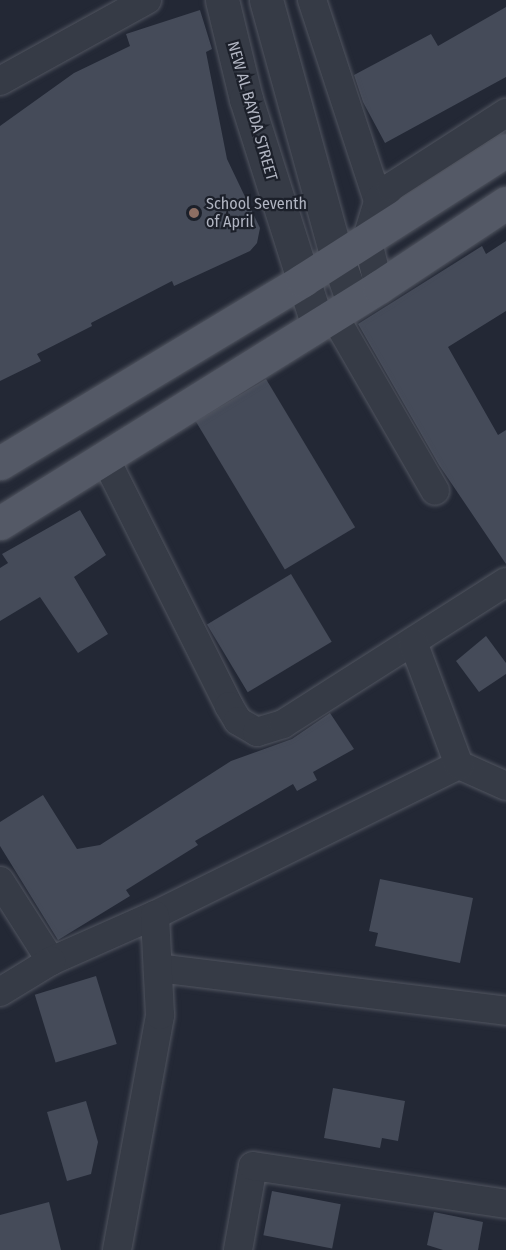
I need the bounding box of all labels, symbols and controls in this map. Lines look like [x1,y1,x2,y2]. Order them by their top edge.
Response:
street label: NEW AL BAYDA STREET [223,39,281,183]
place label: School Seventh of April [206,194,307,232]
marker: School Seventh of April [187,206,201,220]

